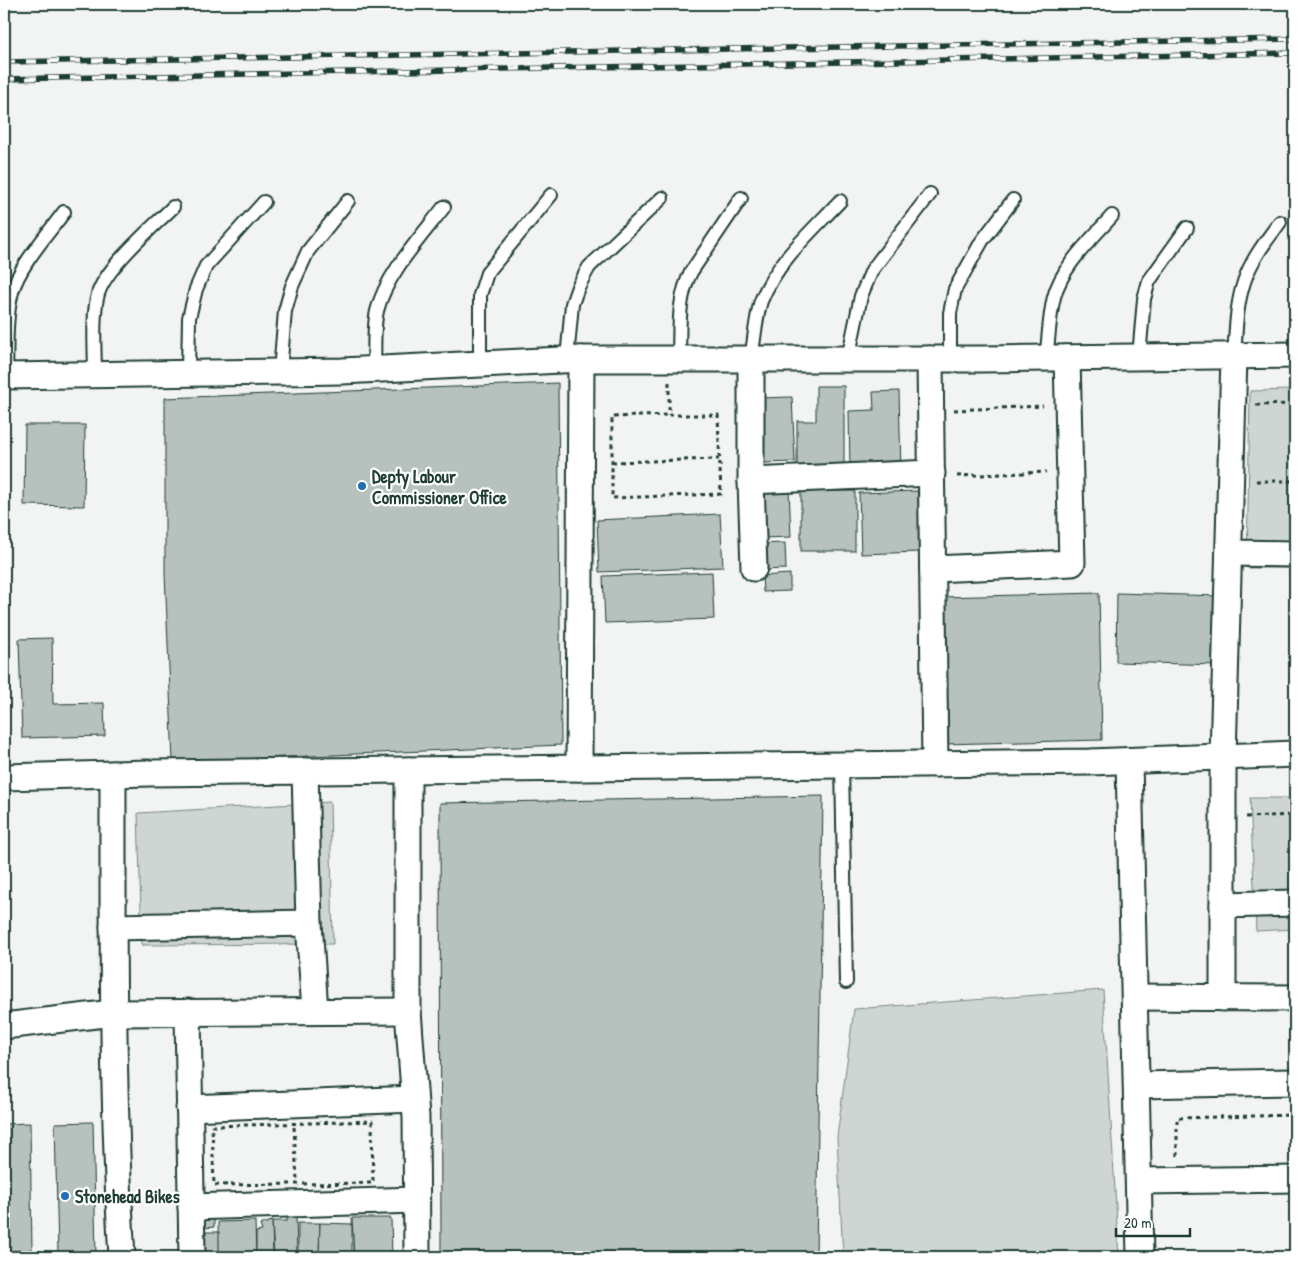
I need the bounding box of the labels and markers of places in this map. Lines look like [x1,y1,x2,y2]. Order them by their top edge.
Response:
place label: Depty Labour Commissioner Office [372,464,508,510]
marker: Depty Labour Commissioner Office [356,480,368,492]
place label: Stonehead Bikes [75,1184,180,1209]
marker: Stonehead Bikes [59,1190,71,1202]

